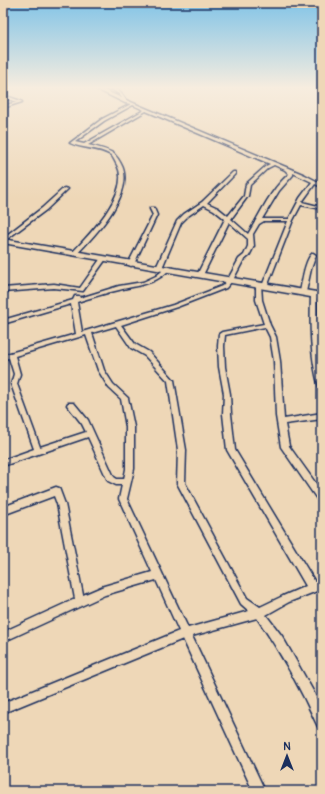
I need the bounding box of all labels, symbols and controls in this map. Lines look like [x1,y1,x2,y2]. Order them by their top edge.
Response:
north arrow [267,736,307,776]
text: N [283,740,291,753]

